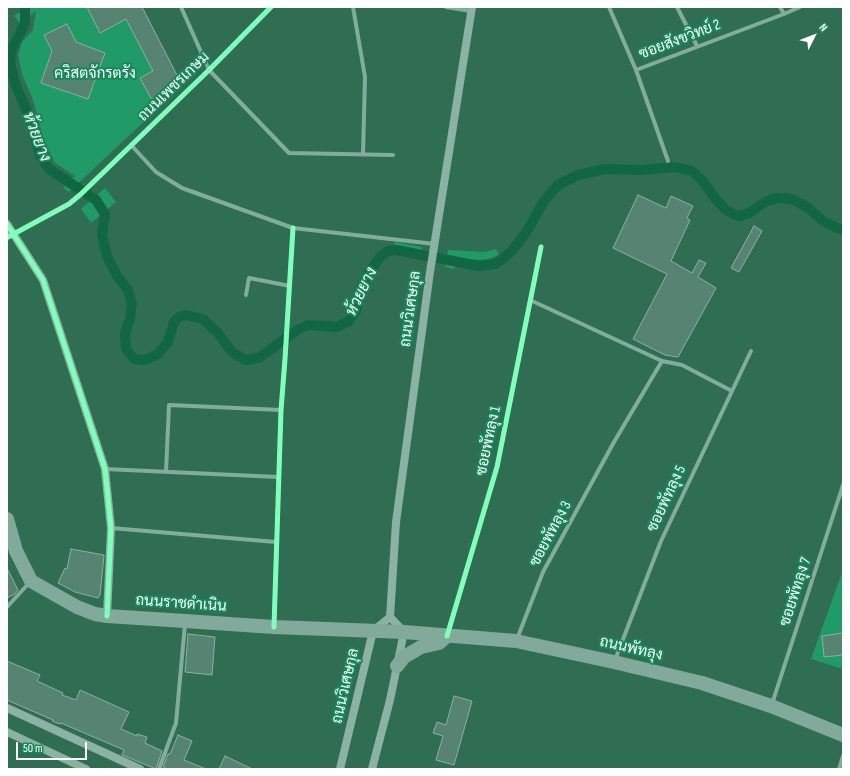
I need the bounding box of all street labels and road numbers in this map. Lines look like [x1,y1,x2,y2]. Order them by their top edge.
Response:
street label: ซอยสังขวิทย์ 2 [637,16,723,64]
street label: ถนนเพชรเกษม [135,48,213,126]
street label: ถนนวิเศษกุล [397,270,425,348]
street label: ซอยพัทลุง 1 [473,405,505,477]
street label: ซอยพัทลุง 5 [644,463,690,535]
street label: ซอยพัทลุง 3 [526,498,576,570]
street label: ซอยพัทลุง 7 [776,555,816,629]
street label: ถนนราชดำเนิน [135,592,227,616]
street label: ถนนพัทลุง [598,633,664,665]
street label: ถนนวิเศษกุล [329,647,363,725]

